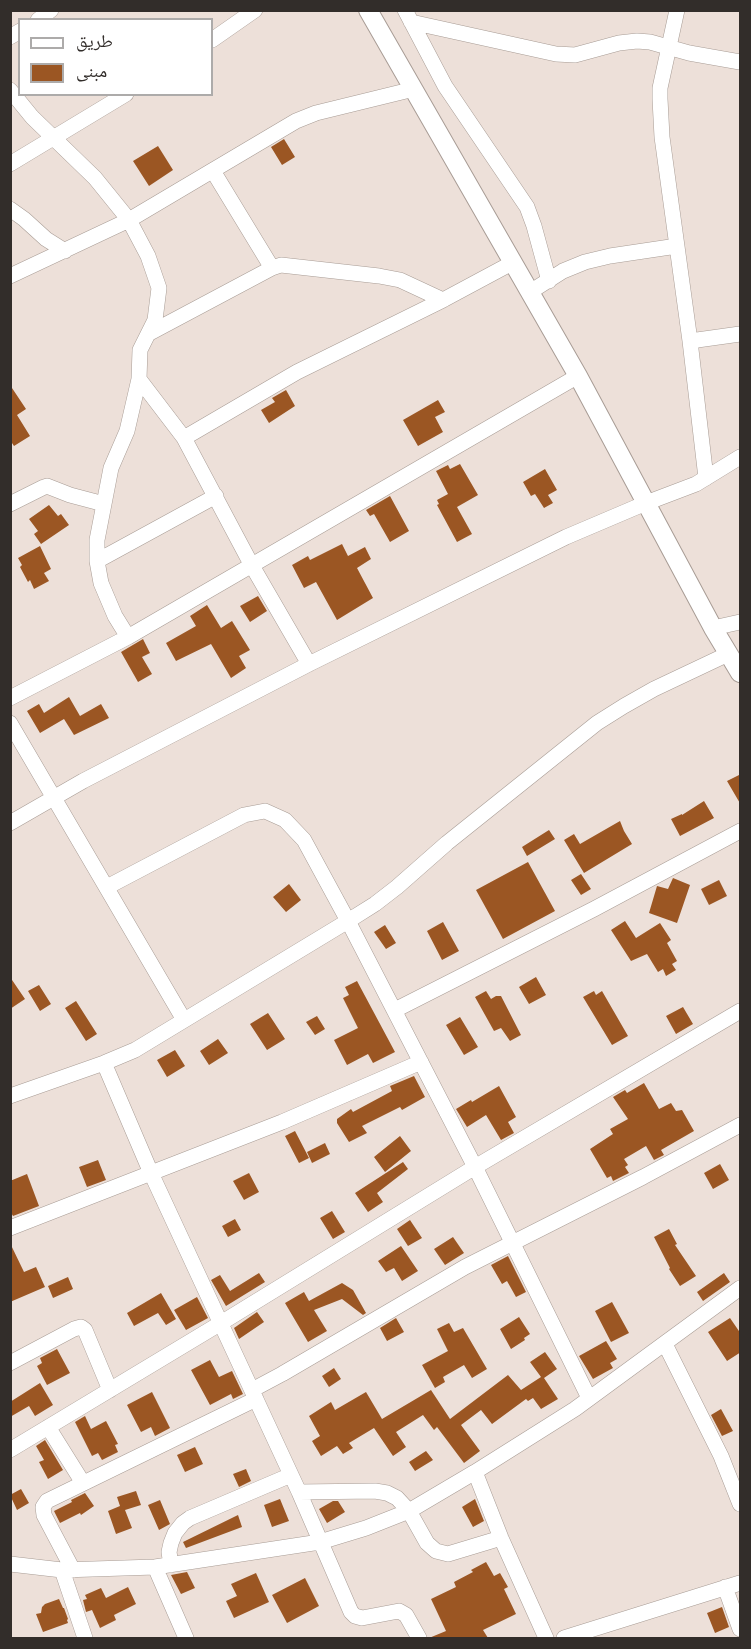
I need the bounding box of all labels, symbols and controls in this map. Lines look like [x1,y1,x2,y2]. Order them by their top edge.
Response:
legend [18,18,213,96]
text: طريق [76,29,113,53]
text: مبنى [76,59,107,83]

